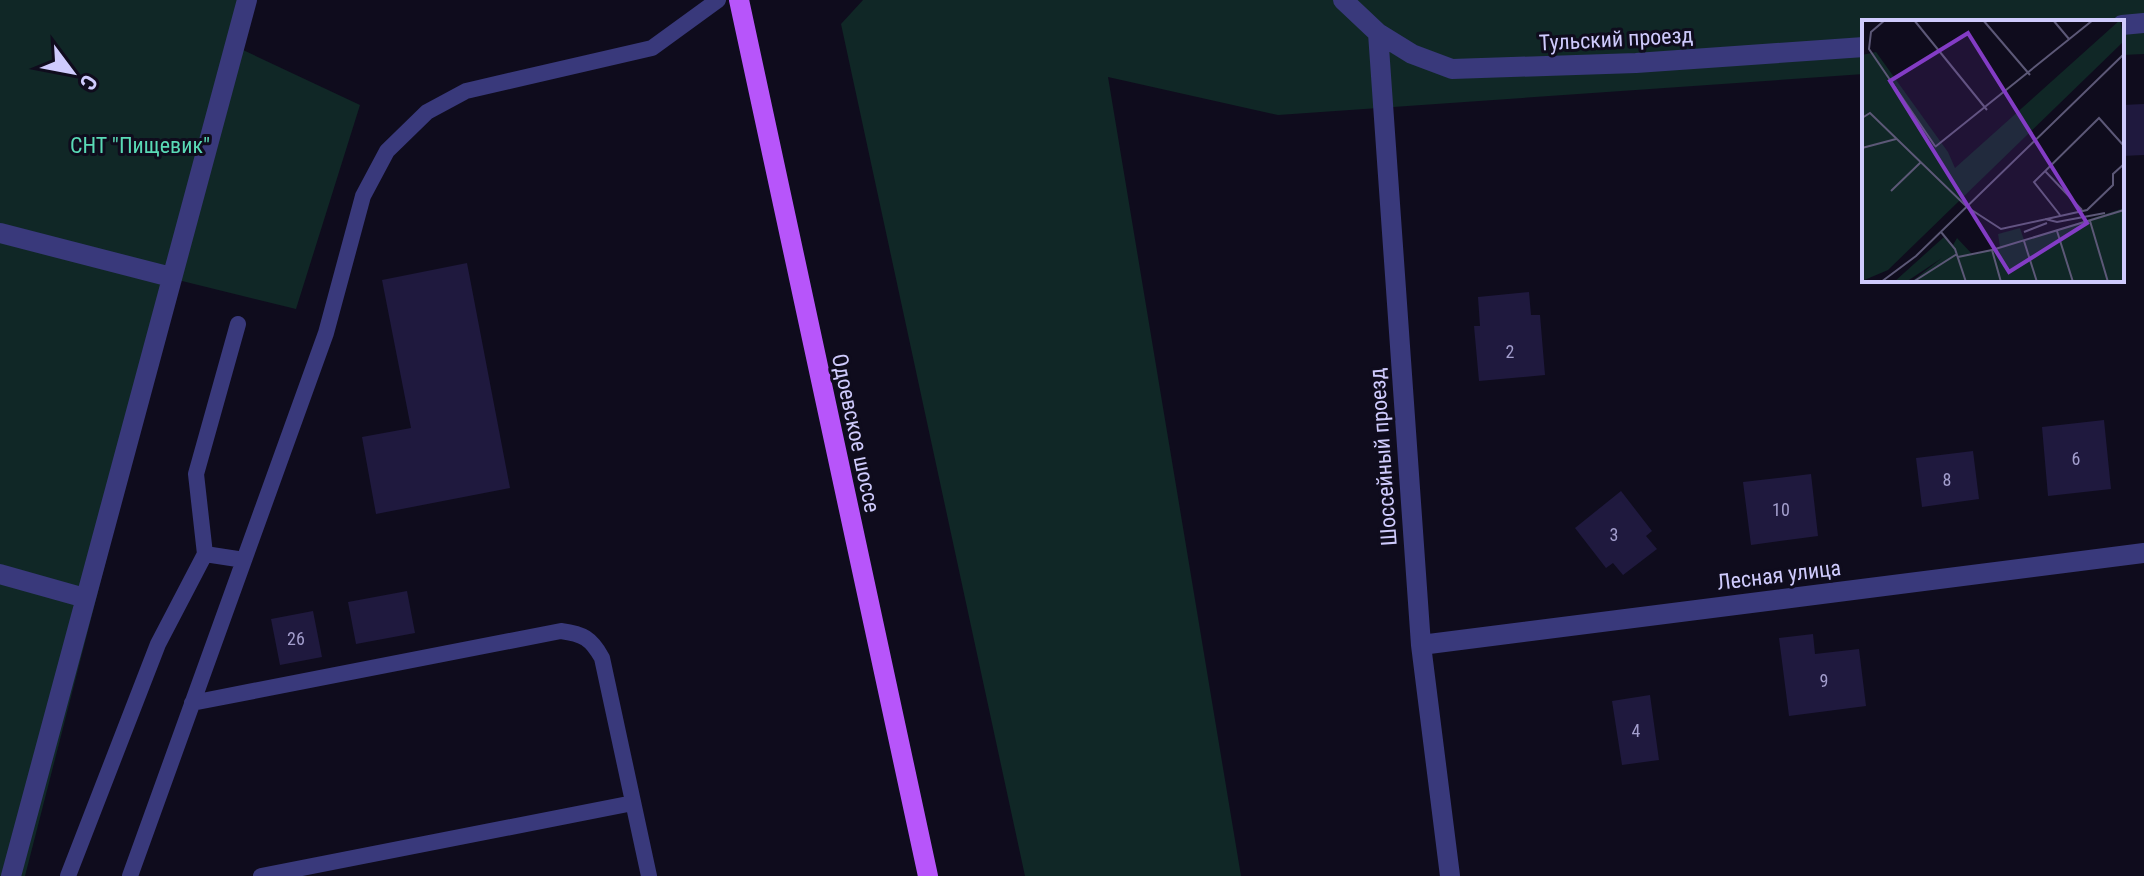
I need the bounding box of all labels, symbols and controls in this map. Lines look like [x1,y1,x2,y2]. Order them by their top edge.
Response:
inset map [1862,20,2124,282]
street label: Тульский проезд [1538,22,1694,56]
north arrow [32,32,112,112]
text: С [75,70,102,94]
park label: СНТ "Пищевик" [70,133,210,158]
house number: 2 [1506,341,1515,362]
street label: Одоевское шоссе [827,351,885,515]
street label: Шоссейный проезд [1364,367,1402,547]
house number: 6 [2072,448,2080,469]
house number: 8 [1943,469,1951,490]
house number: 10 [1772,499,1790,520]
house number: 3 [1610,524,1618,545]
street label: Лесная улица [1716,555,1842,595]
house number: 26 [287,628,305,649]
house number: 9 [1820,670,1828,691]
house number: 4 [1632,720,1641,741]

